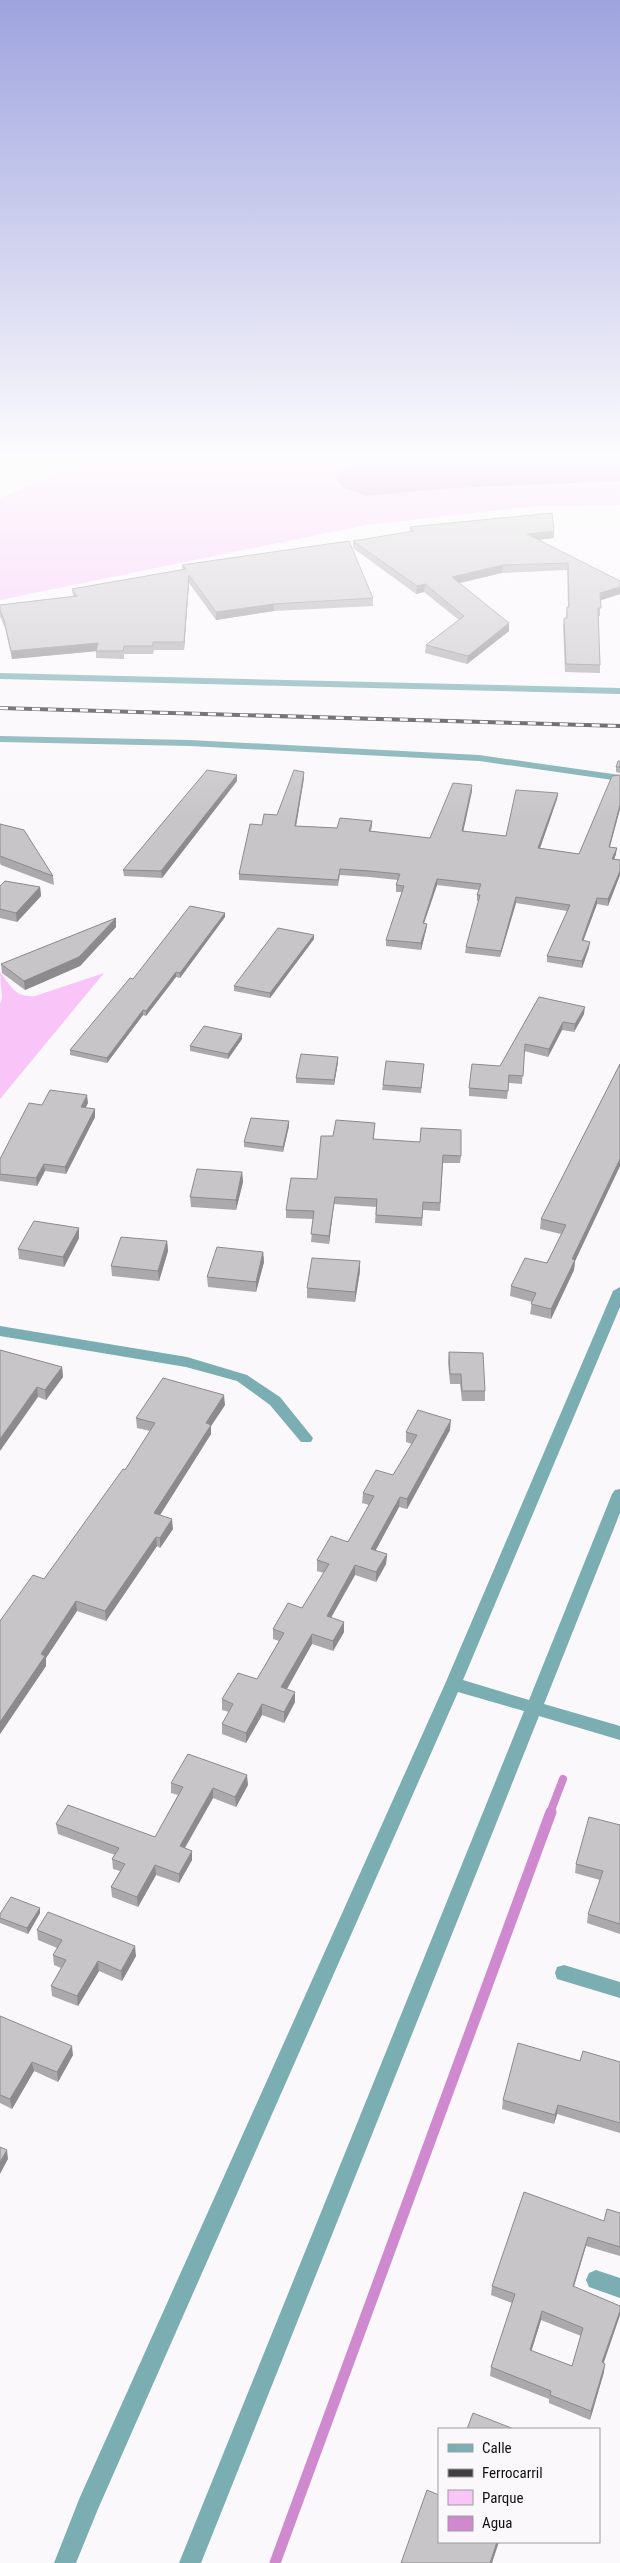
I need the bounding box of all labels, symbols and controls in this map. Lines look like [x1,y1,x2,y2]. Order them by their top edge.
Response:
legend [438,2428,600,2543]
text: Calle [482,2439,512,2457]
text: Ferrocarril [482,2464,543,2482]
text: Parque [482,2489,524,2507]
text: Agua [482,2514,512,2532]

